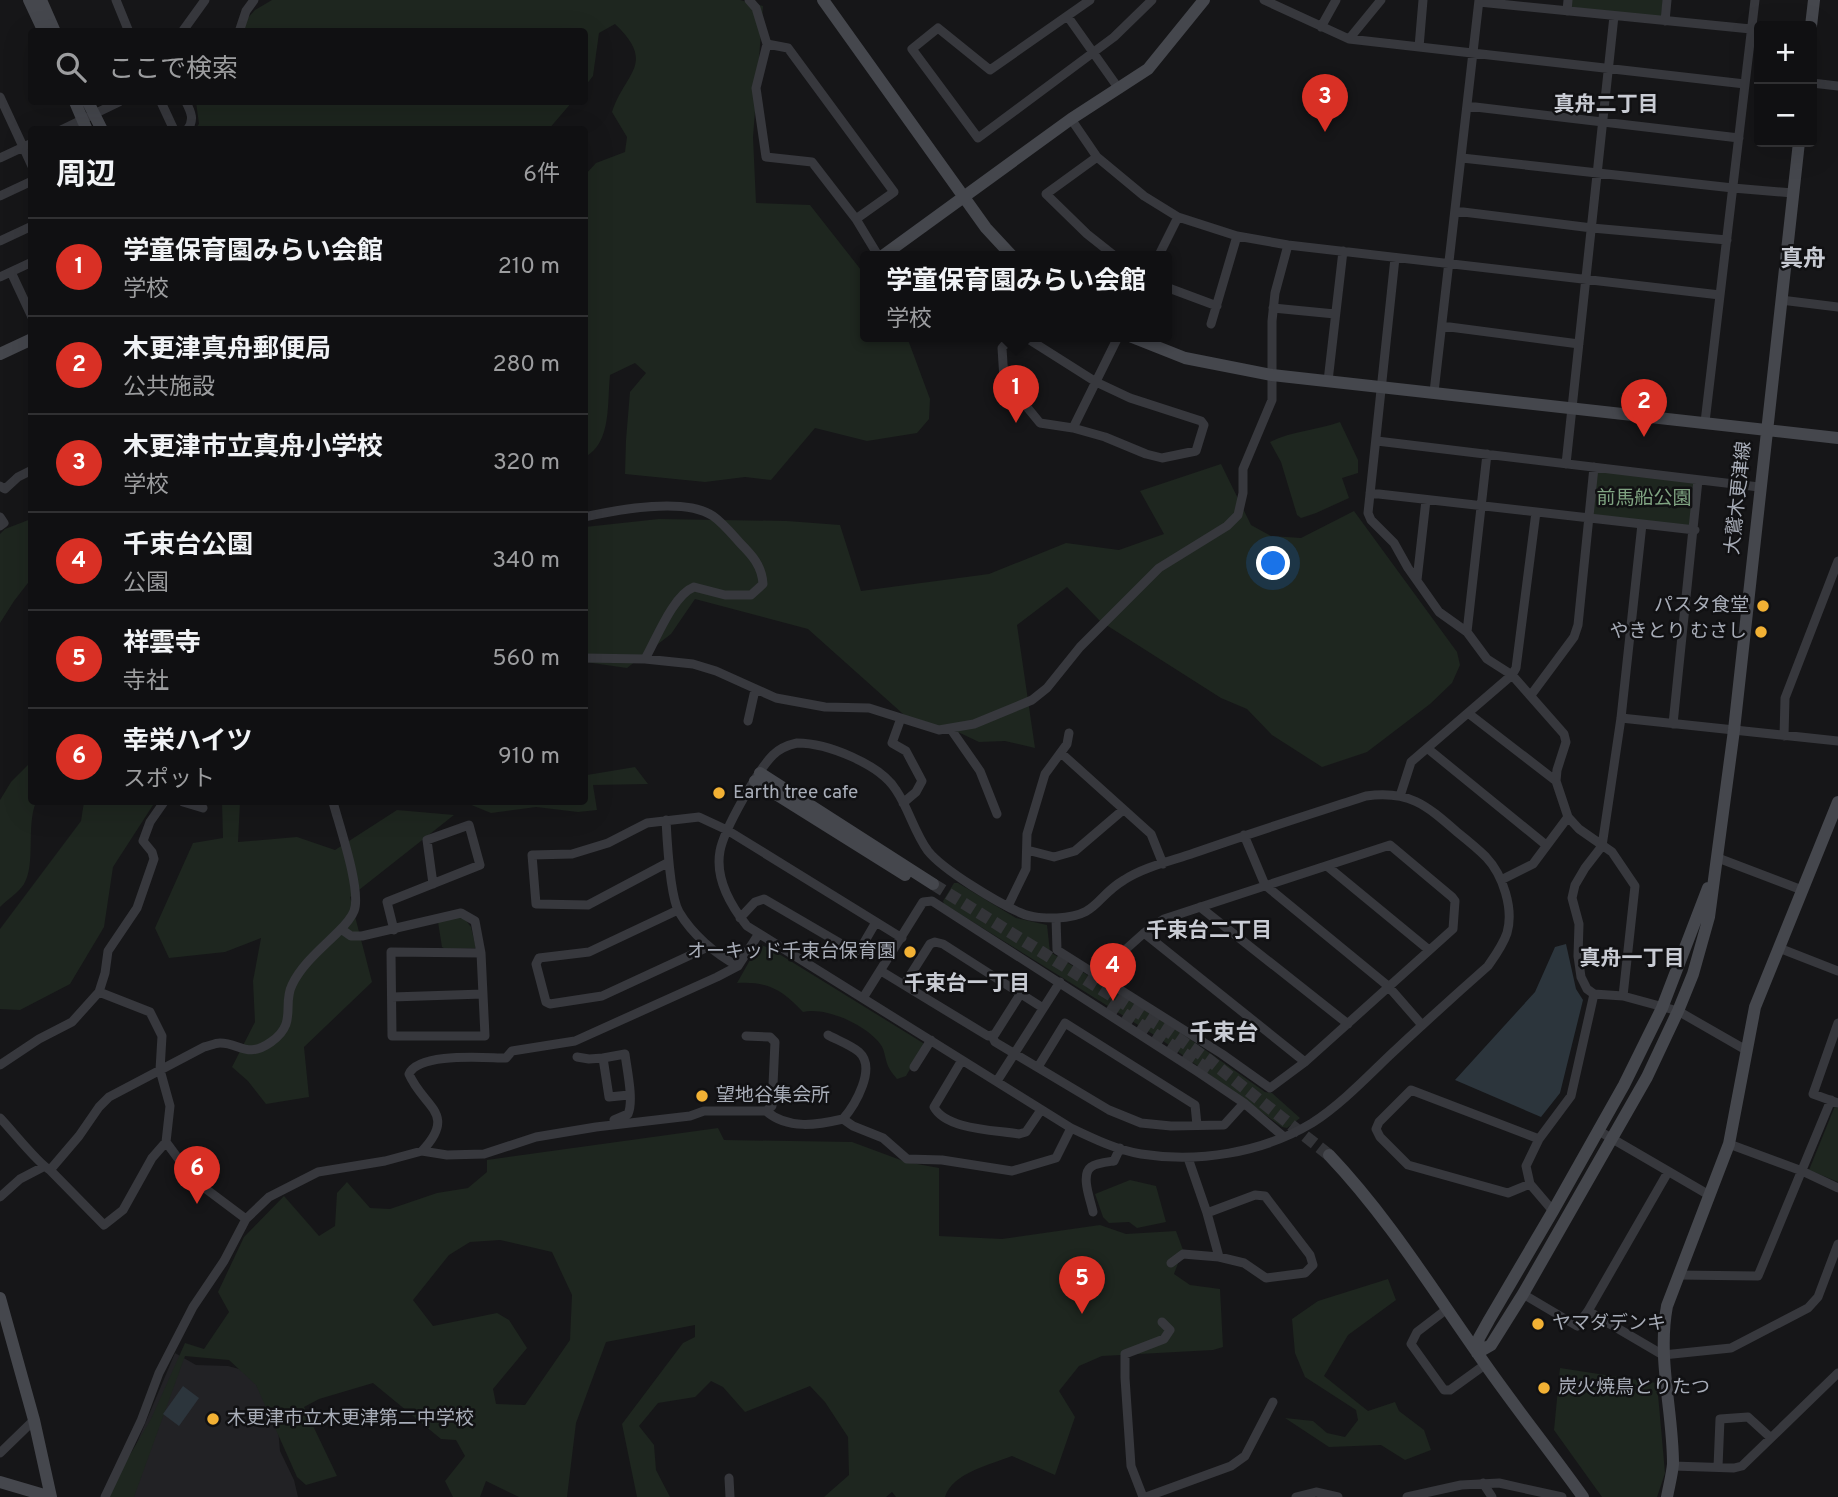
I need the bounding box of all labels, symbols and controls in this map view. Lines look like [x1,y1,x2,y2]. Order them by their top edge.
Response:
map controls [1754,21,1817,147]
button: + [1754,21,1817,84]
search box [28,28,588,105]
icon: search [52,48,90,86]
text: ここで検索 [108,54,238,87]
pin: 3 [1302,74,1348,132]
button: − [1754,84,1817,147]
district label: 真舟二丁目 [1554,92,1659,119]
text: 周辺 [56,158,116,195]
text: 6件 [523,161,560,190]
text: 学童保育園みらい会館 [123,236,383,269]
district label: 真舟 [1780,246,1826,275]
popup [860,251,1172,342]
text: 1 [74,253,84,282]
text: 210 m [498,253,560,282]
text: 学童保育園みらい会館 [886,266,1146,299]
text: 学校 [123,276,169,305]
text: 学校 [886,306,932,335]
text: 木更津真舟郵便局 [123,334,331,367]
text: 2 [72,351,86,380]
text: 280 m [492,351,560,380]
pin: 1 [993,365,1039,423]
text: 公共施設 [123,374,215,403]
pin: 2 [1621,379,1667,437]
text: 木更津市立真舟小学校 [123,432,383,465]
street label: 大鷲木更津線 [1721,440,1757,556]
text: 3 [72,449,86,478]
text: 320 m [493,449,560,478]
text: 学校 [123,472,169,501]
park label: 前馬船公園 [1596,487,1692,511]
text: 千束台公園 [123,530,253,563]
your location [1256,546,1290,580]
text: 4 [72,547,86,576]
text: 340 m [492,547,560,576]
text: 公園 [123,570,169,599]
place label: パスタ食堂 [1654,594,1749,618]
marker: パスタ食堂 [1755,598,1771,614]
place label: やきとり むさし [1610,620,1747,644]
marker: やきとり むさし [1753,624,1769,640]
text: 祥雲寺 [123,628,201,661]
text: 5 [72,645,86,674]
text: 560 m [492,645,560,674]
text: 寺社 [123,668,169,697]
text: 幸栄ハイツ [123,726,252,759]
text: 6 [72,743,86,772]
text: 910 m [498,743,560,772]
text: スポット [123,766,215,795]
place label: Earth tree cafe [733,781,858,805]
marker: Earth tree cafe [711,785,727,801]
district label: 千束台二丁目 [1146,918,1272,945]
place label: オーキッド千束台保育園 [687,940,896,964]
pin: 4 [1090,943,1136,1001]
marker: オーキッド千束台保育園 [902,944,918,960]
district label: 真舟一丁目 [1580,946,1685,973]
district label: 千束台一丁目 [904,971,1030,998]
district label: 千束台 [1190,1020,1259,1049]
place label: 望地谷集会所 [716,1084,830,1108]
marker: 望地谷集会所 [694,1088,710,1104]
pin: 6 [174,1146,220,1204]
pin: 5 [1059,1256,1105,1314]
place label: ヤマダデンキ [1552,1312,1666,1336]
marker: ヤマダデンキ [1530,1316,1546,1332]
place label: 炭火焼鳥とりたつ [1558,1376,1710,1400]
marker: 炭火焼鳥とりたつ [1536,1380,1552,1396]
place label: 木更津市立木更津第二中学校 [227,1407,474,1431]
marker: 木更津市立木更津第二中学校 [205,1411,221,1427]

